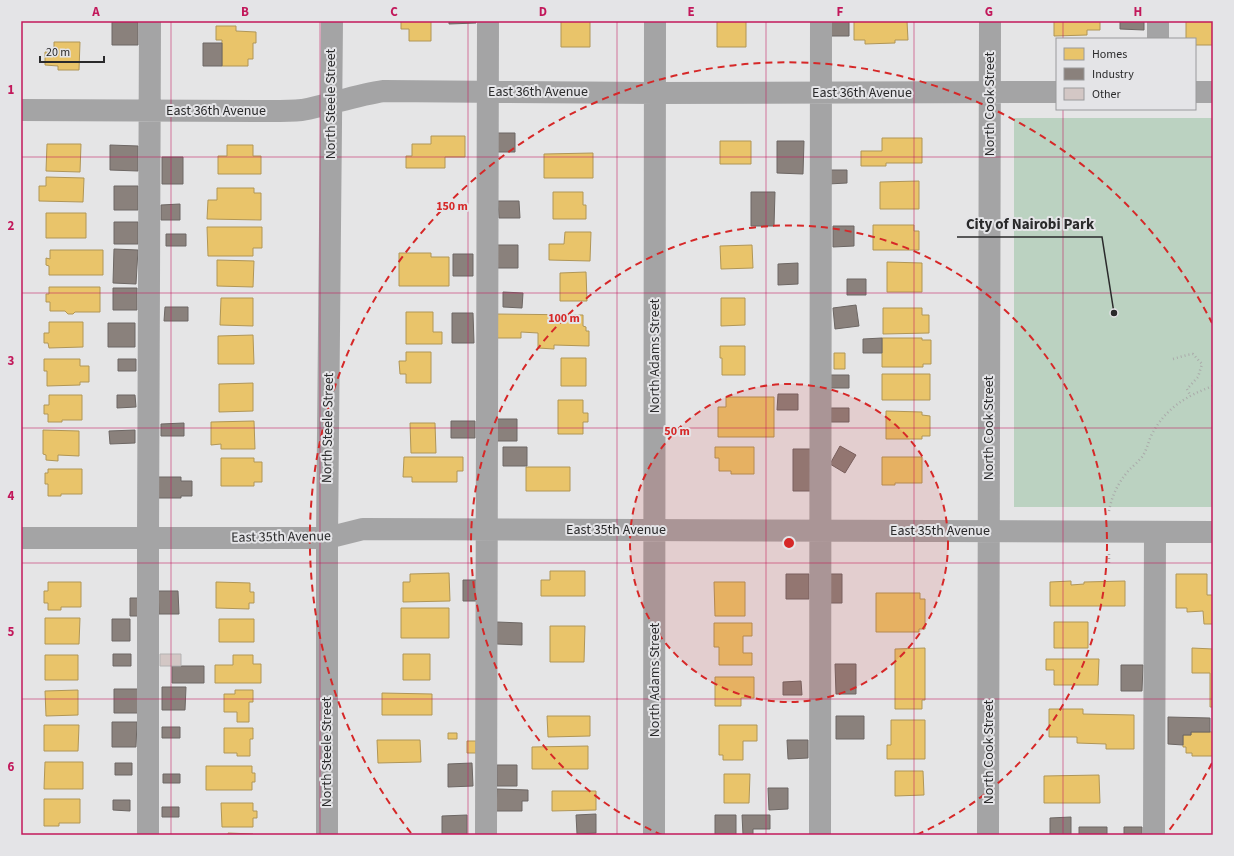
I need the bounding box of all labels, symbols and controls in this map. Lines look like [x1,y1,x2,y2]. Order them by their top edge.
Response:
text: A [91,3,100,21]
text: B [241,3,249,21]
text: C [390,3,398,21]
text: D [539,3,547,21]
text: E [687,3,695,21]
text: F [837,3,844,21]
text: G [985,3,993,21]
text: H [1134,3,1142,21]
scale bar [40,38,104,64]
legend [1056,38,1196,110]
text: 20 m [46,44,70,61]
text: Homes [1092,46,1127,63]
street label: North Steele Street [321,48,341,159]
street label: North Cook Street [980,51,1000,156]
text: Industry [1092,66,1134,83]
text: 1 [8,81,15,99]
street label: East 36th Avenue [488,82,588,102]
street label: East 36th Avenue [812,83,912,103]
text: Other [1092,86,1122,103]
street label: East 36th Avenue [166,101,266,121]
text: 150 m [436,198,468,215]
callout: City of Nairobi Park [957,210,1102,237]
text: City of Nairobi Park [966,214,1095,235]
text: 2 [8,217,15,235]
street label: North Adams Street [645,299,665,413]
text: 100 m [548,310,580,327]
text: 3 [8,352,15,370]
street label: North Steele Street [317,372,339,483]
street label: North Cook Street [979,375,999,480]
text: 50 m [664,423,690,440]
text: 4 [8,487,15,505]
street label: East 35th Avenue [566,520,666,540]
street label: East 35th Avenue [890,521,990,541]
street label: East 35th Avenue [231,526,331,548]
centre of rings [782,536,796,550]
text: 5 [8,623,15,641]
street label: North Adams Street [645,623,665,737]
street label: North Steele Street [317,696,337,807]
street label: North Cook Street [979,699,999,804]
text: 6 [8,758,15,776]

